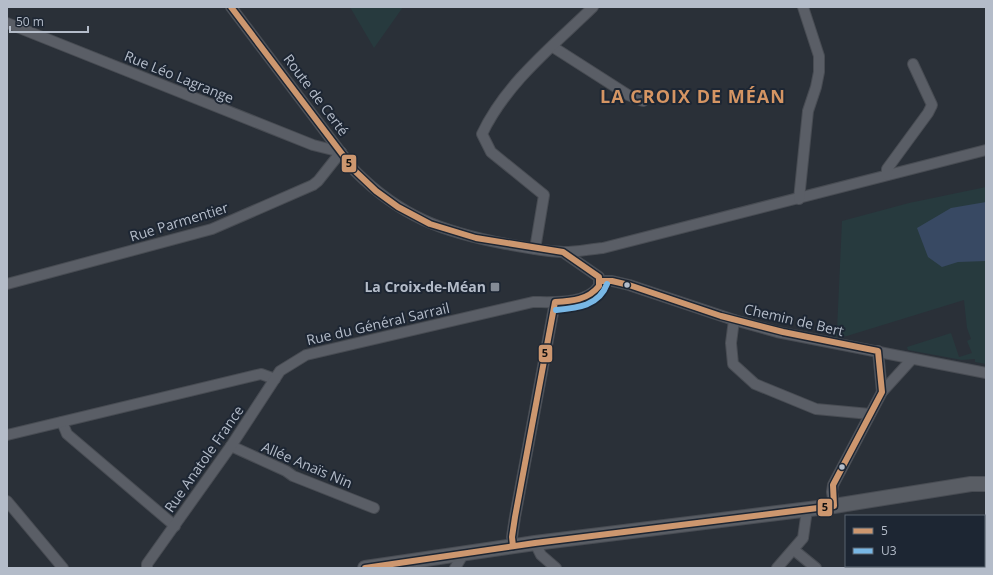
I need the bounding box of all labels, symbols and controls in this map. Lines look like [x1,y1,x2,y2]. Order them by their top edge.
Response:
scale bar [10,8,88,34]
text: 50 m [16,13,44,30]
street label: Rue Léo Lagrange [122,46,237,107]
street label: Route de Certé [279,50,353,139]
district label: LA CROIX DE MÉAN [600,84,786,108]
line badge: 5 [341,154,357,173]
text: 5 [346,155,352,170]
street label: Rue Parmentier [127,197,231,246]
place label: La Croix-de-Méan [364,277,486,296]
unlabelled marker [622,280,632,290]
marker: La Croix-de-Méan [489,281,501,293]
street label: Rue du Général Sarrail [304,298,451,349]
street label: Chemin de Bert [742,299,846,340]
line badge: 5 [538,344,553,363]
text: 5 [542,345,548,360]
street label: Rue Anatole France [160,401,248,516]
street label: Allée Anaïs Nin [259,437,356,492]
unlabelled marker [837,462,847,472]
line badge: 5 [817,498,833,517]
text: 5 [822,499,828,514]
legend [845,515,985,567]
text: 5 [881,522,888,539]
text: U3 [881,542,897,559]

